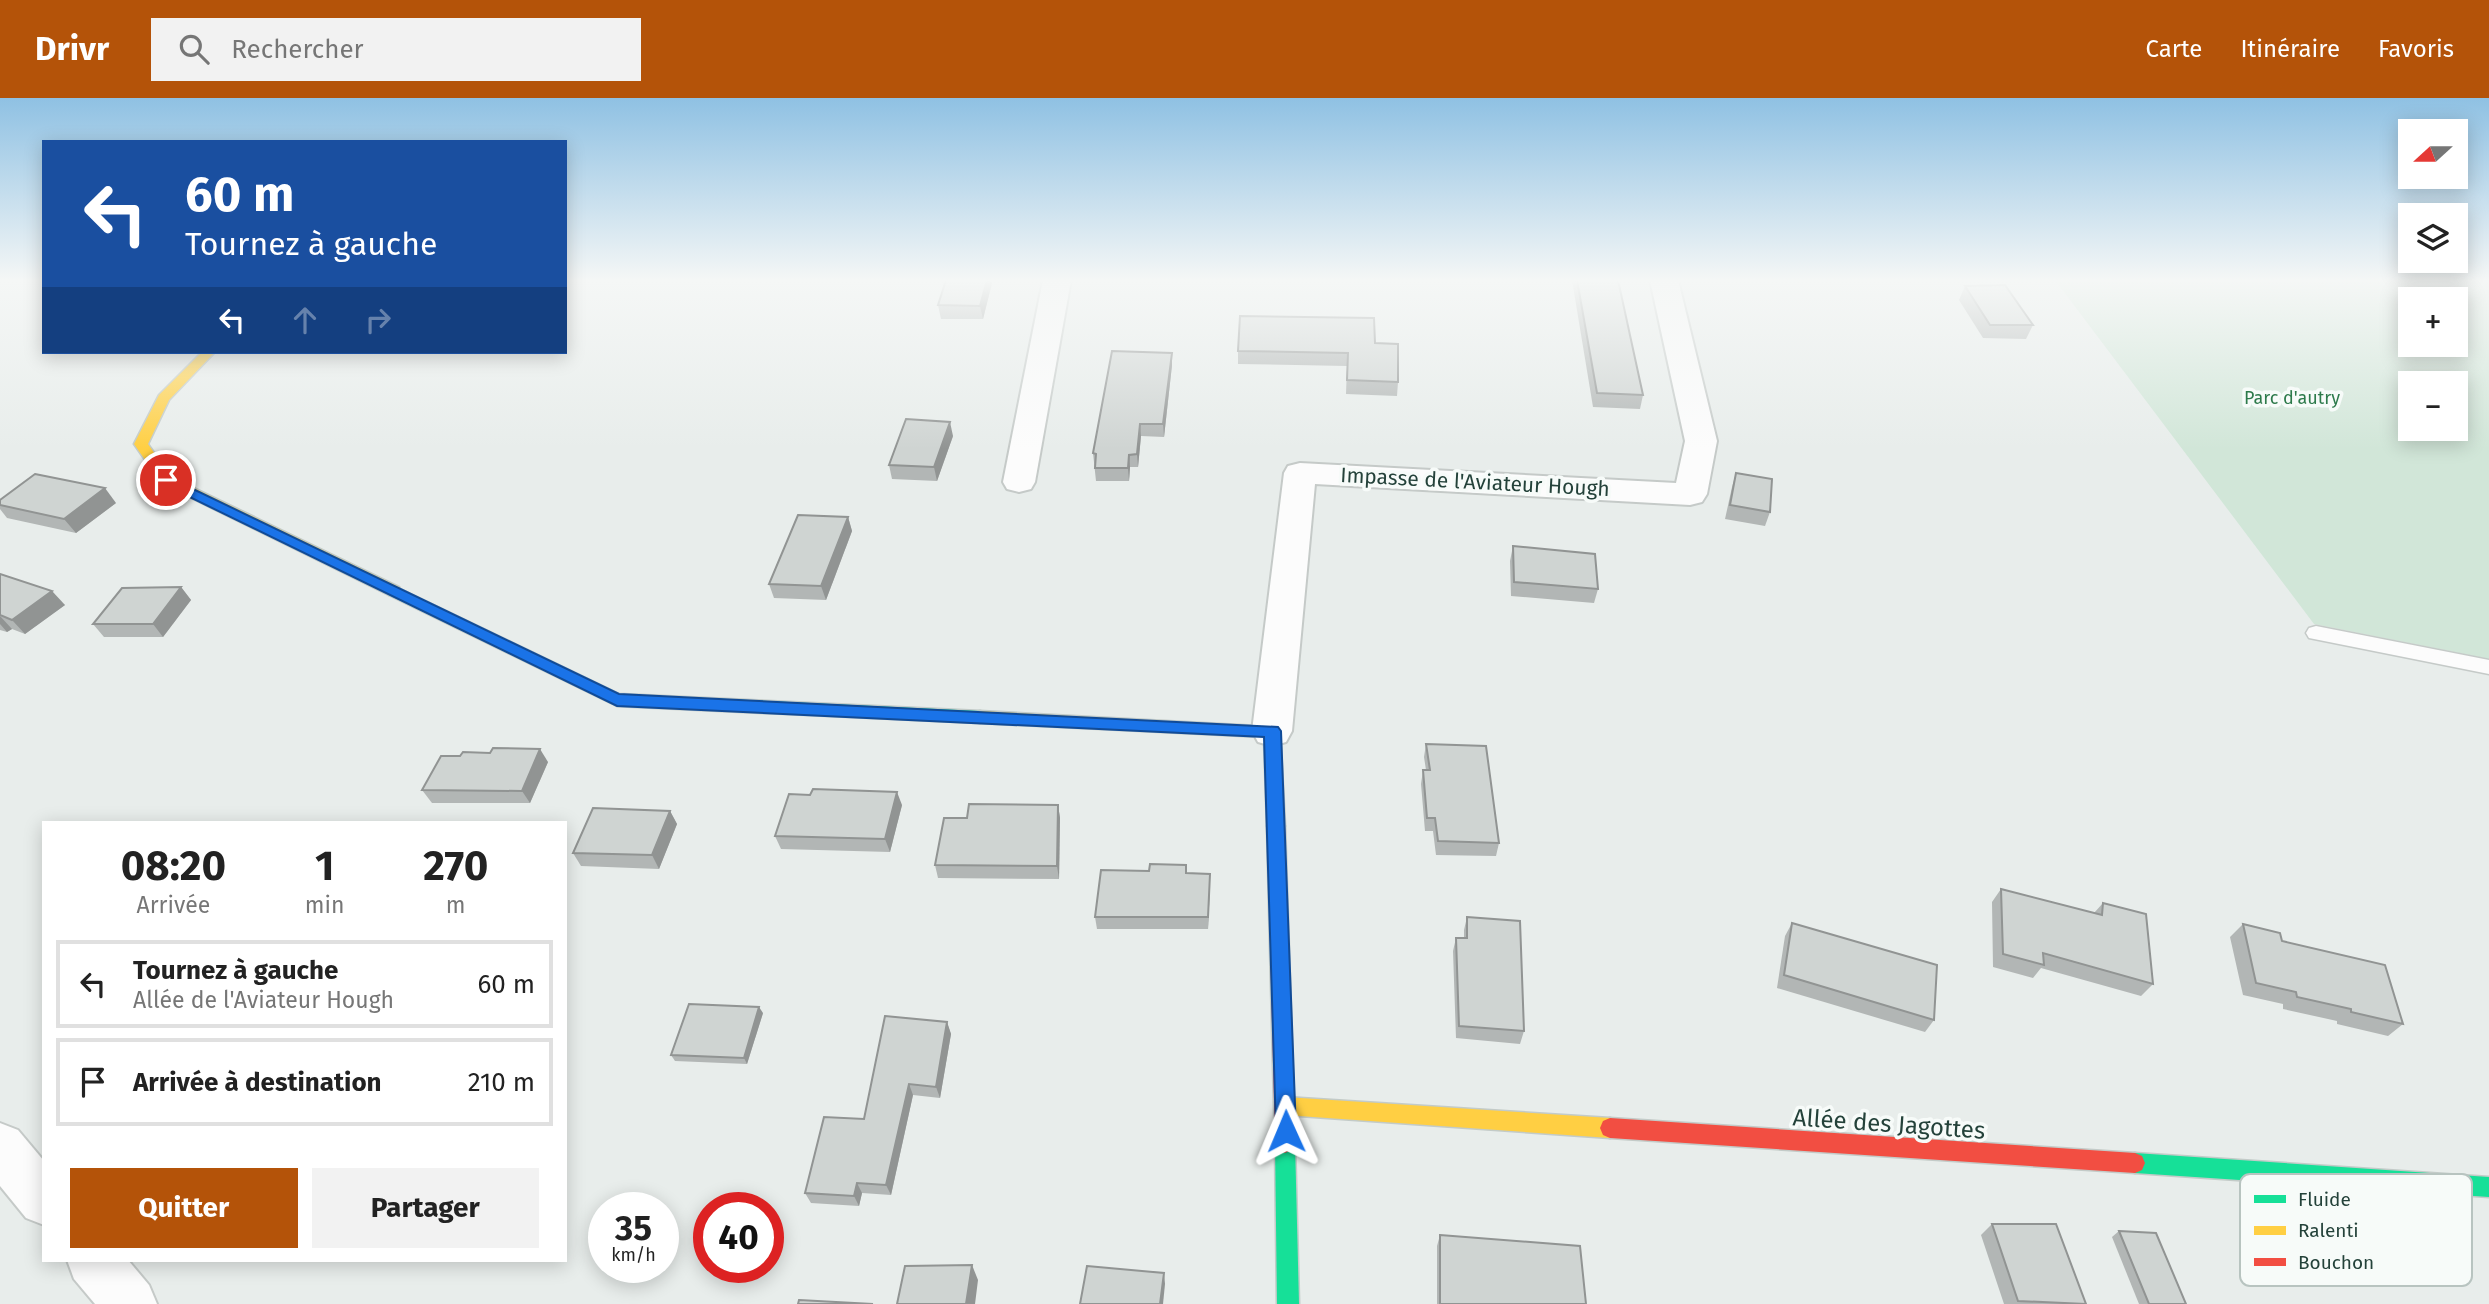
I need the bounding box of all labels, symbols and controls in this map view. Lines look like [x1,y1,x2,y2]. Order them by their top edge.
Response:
search box [151,18,641,81]
text: Drivr [35,29,109,69]
icon: search [175,30,213,68]
text: Rechercher [231,34,364,65]
text: Carte [2146,35,2202,63]
text: Itinéraire [2240,35,2340,63]
text: Favoris [2378,35,2454,63]
north arrow [2398,119,2468,189]
map controls [2398,119,2468,441]
text: 60 m [185,165,294,224]
icon: left [70,168,161,259]
button: layers [2398,203,2468,273]
text: Tournez à gauche [185,225,437,263]
button: + [2398,287,2468,357]
icon: left [213,301,251,339]
icon: ahead [286,301,324,339]
icon: right [359,301,397,339]
button: − [2398,371,2468,441]
park label: Parc d'autry [2244,387,2340,409]
pin [136,450,196,510]
icon: arrive [147,461,185,499]
street label: Impasse de l'Aviateur Hough [1340,462,1610,502]
text: 08:20 [121,841,226,891]
text: 1 [315,841,334,891]
text: 270 [423,841,488,891]
text: Arrivée [137,891,210,919]
text: min [305,891,344,919]
text: m [446,891,466,919]
text: Tournez à gauche [133,955,338,986]
icon: left [74,965,112,1003]
text: 60 m [477,969,535,1000]
text: Allée de l'Aviateur Hough [133,986,394,1014]
icon: arrive [74,1063,112,1101]
text: Arrivée à destination [133,1067,382,1098]
text: 210 m [468,1067,535,1098]
position arrow [1249,1094,1323,1168]
street label: Allée des Jagottes [1792,1103,1986,1145]
button: Quitter [70,1168,298,1248]
button: Partager [312,1168,539,1248]
legend [2240,1174,2472,1286]
text: Fluide [2298,1188,2351,1211]
speed limit sign: 40 [693,1192,784,1283]
text: 35 [615,1207,652,1249]
text: Ralenti [2298,1219,2359,1242]
text: km/h [611,1244,656,1266]
text: Bouchon [2298,1251,2374,1274]

